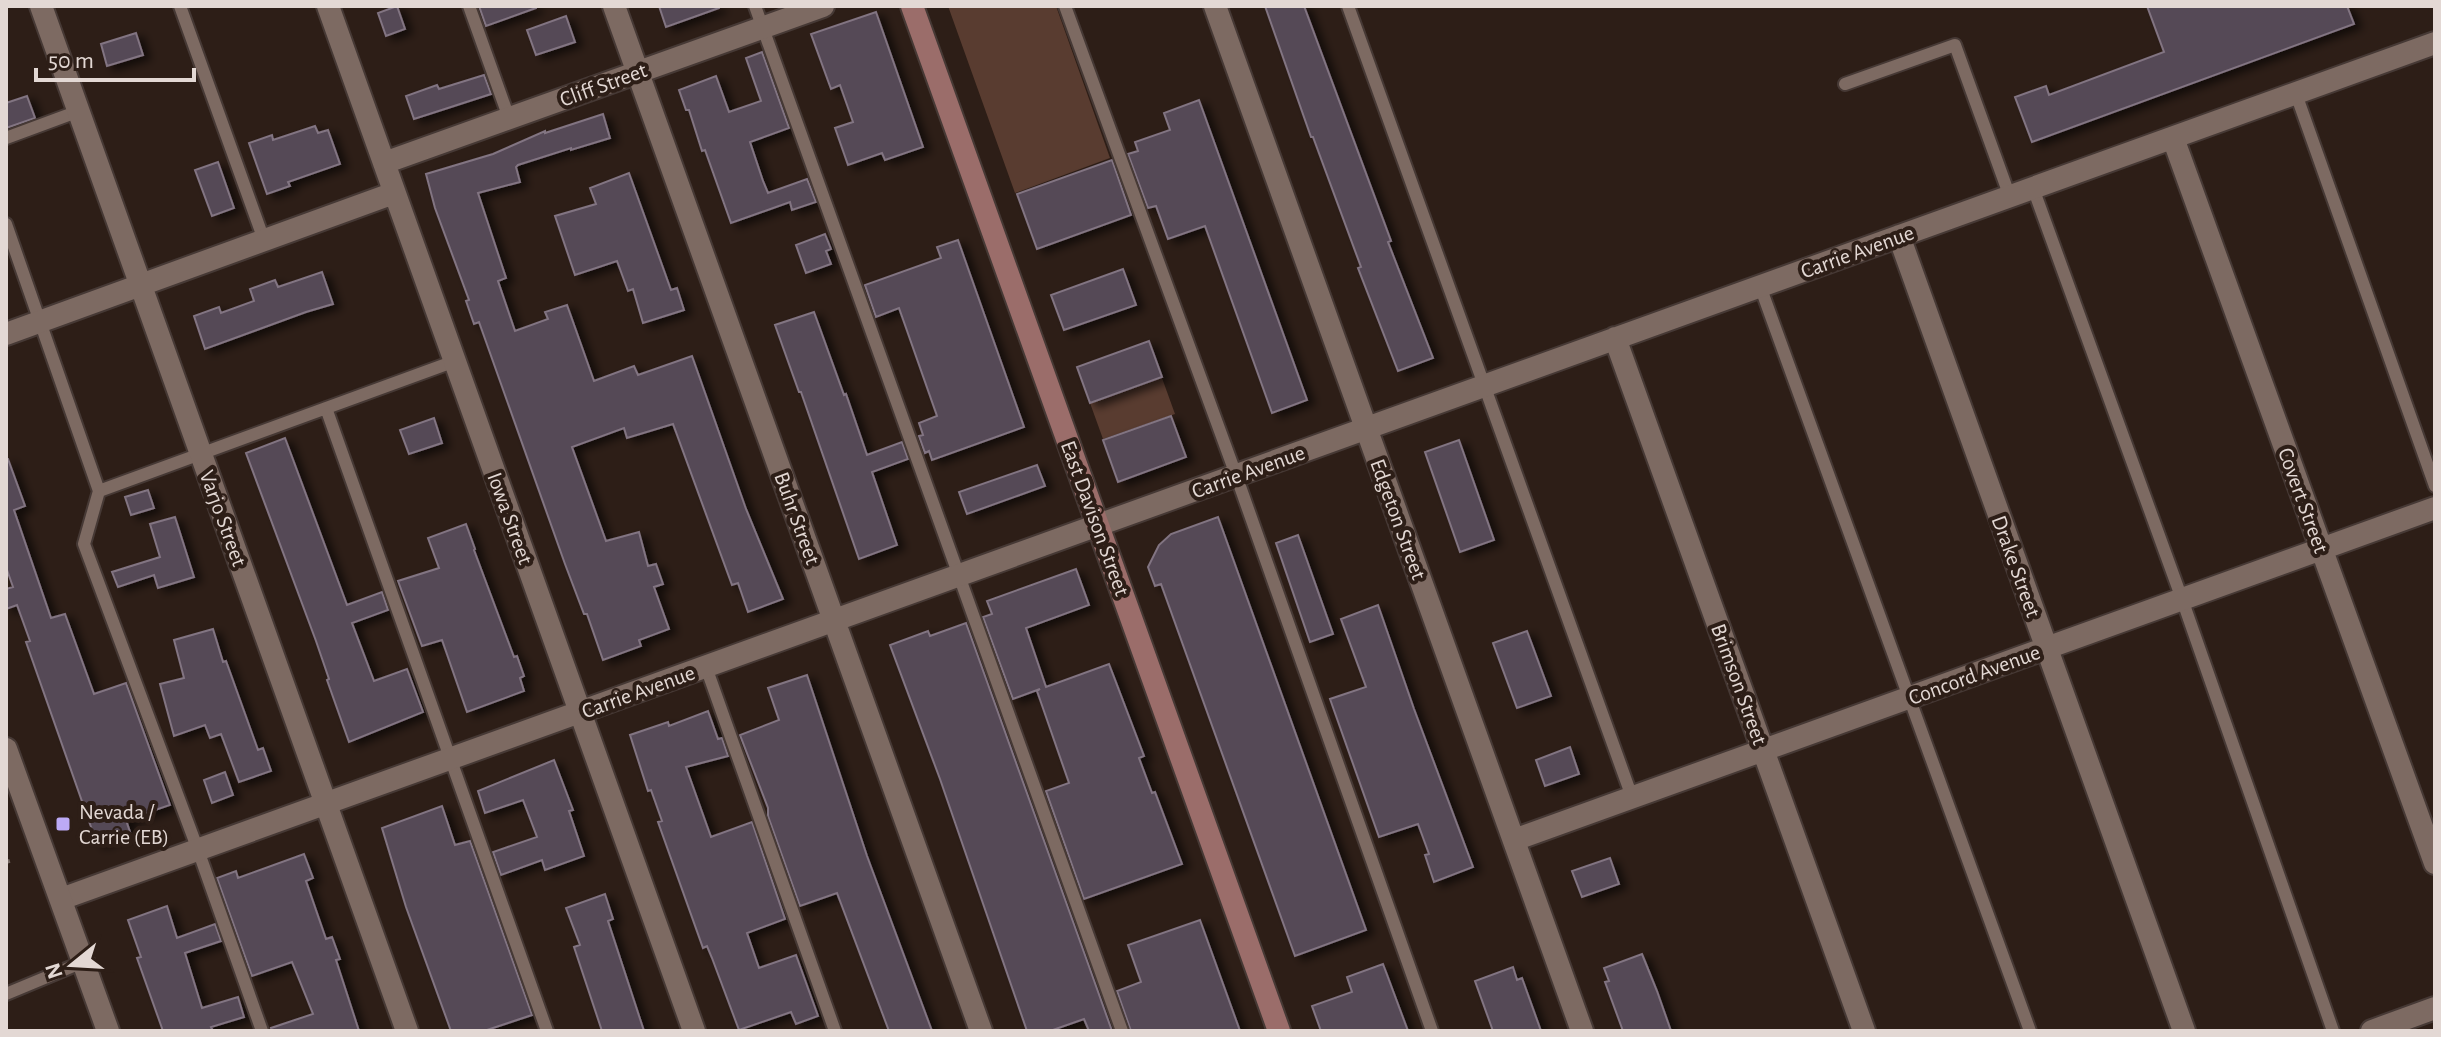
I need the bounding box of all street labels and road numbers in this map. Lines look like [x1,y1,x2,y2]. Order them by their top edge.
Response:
street label: Cliff Street [557,59,650,111]
street label: Carrie Avenue [1798,221,1917,283]
street label: East Davison Street [1057,438,1133,599]
street label: Carrie Avenue [1189,441,1308,503]
street label: Covert Street [2274,445,2332,556]
street label: Edgeton Street [1366,456,1430,582]
street label: Varjo Street [196,467,251,569]
street label: Iowa Street [483,469,537,567]
street label: Buhr Street [770,469,824,568]
street label: Drake Street [1988,513,2045,620]
street label: Brimson Street [1707,621,1771,748]
street label: Concord Avenue [1906,641,2043,709]
street label: Carrie Avenue [579,661,698,723]

